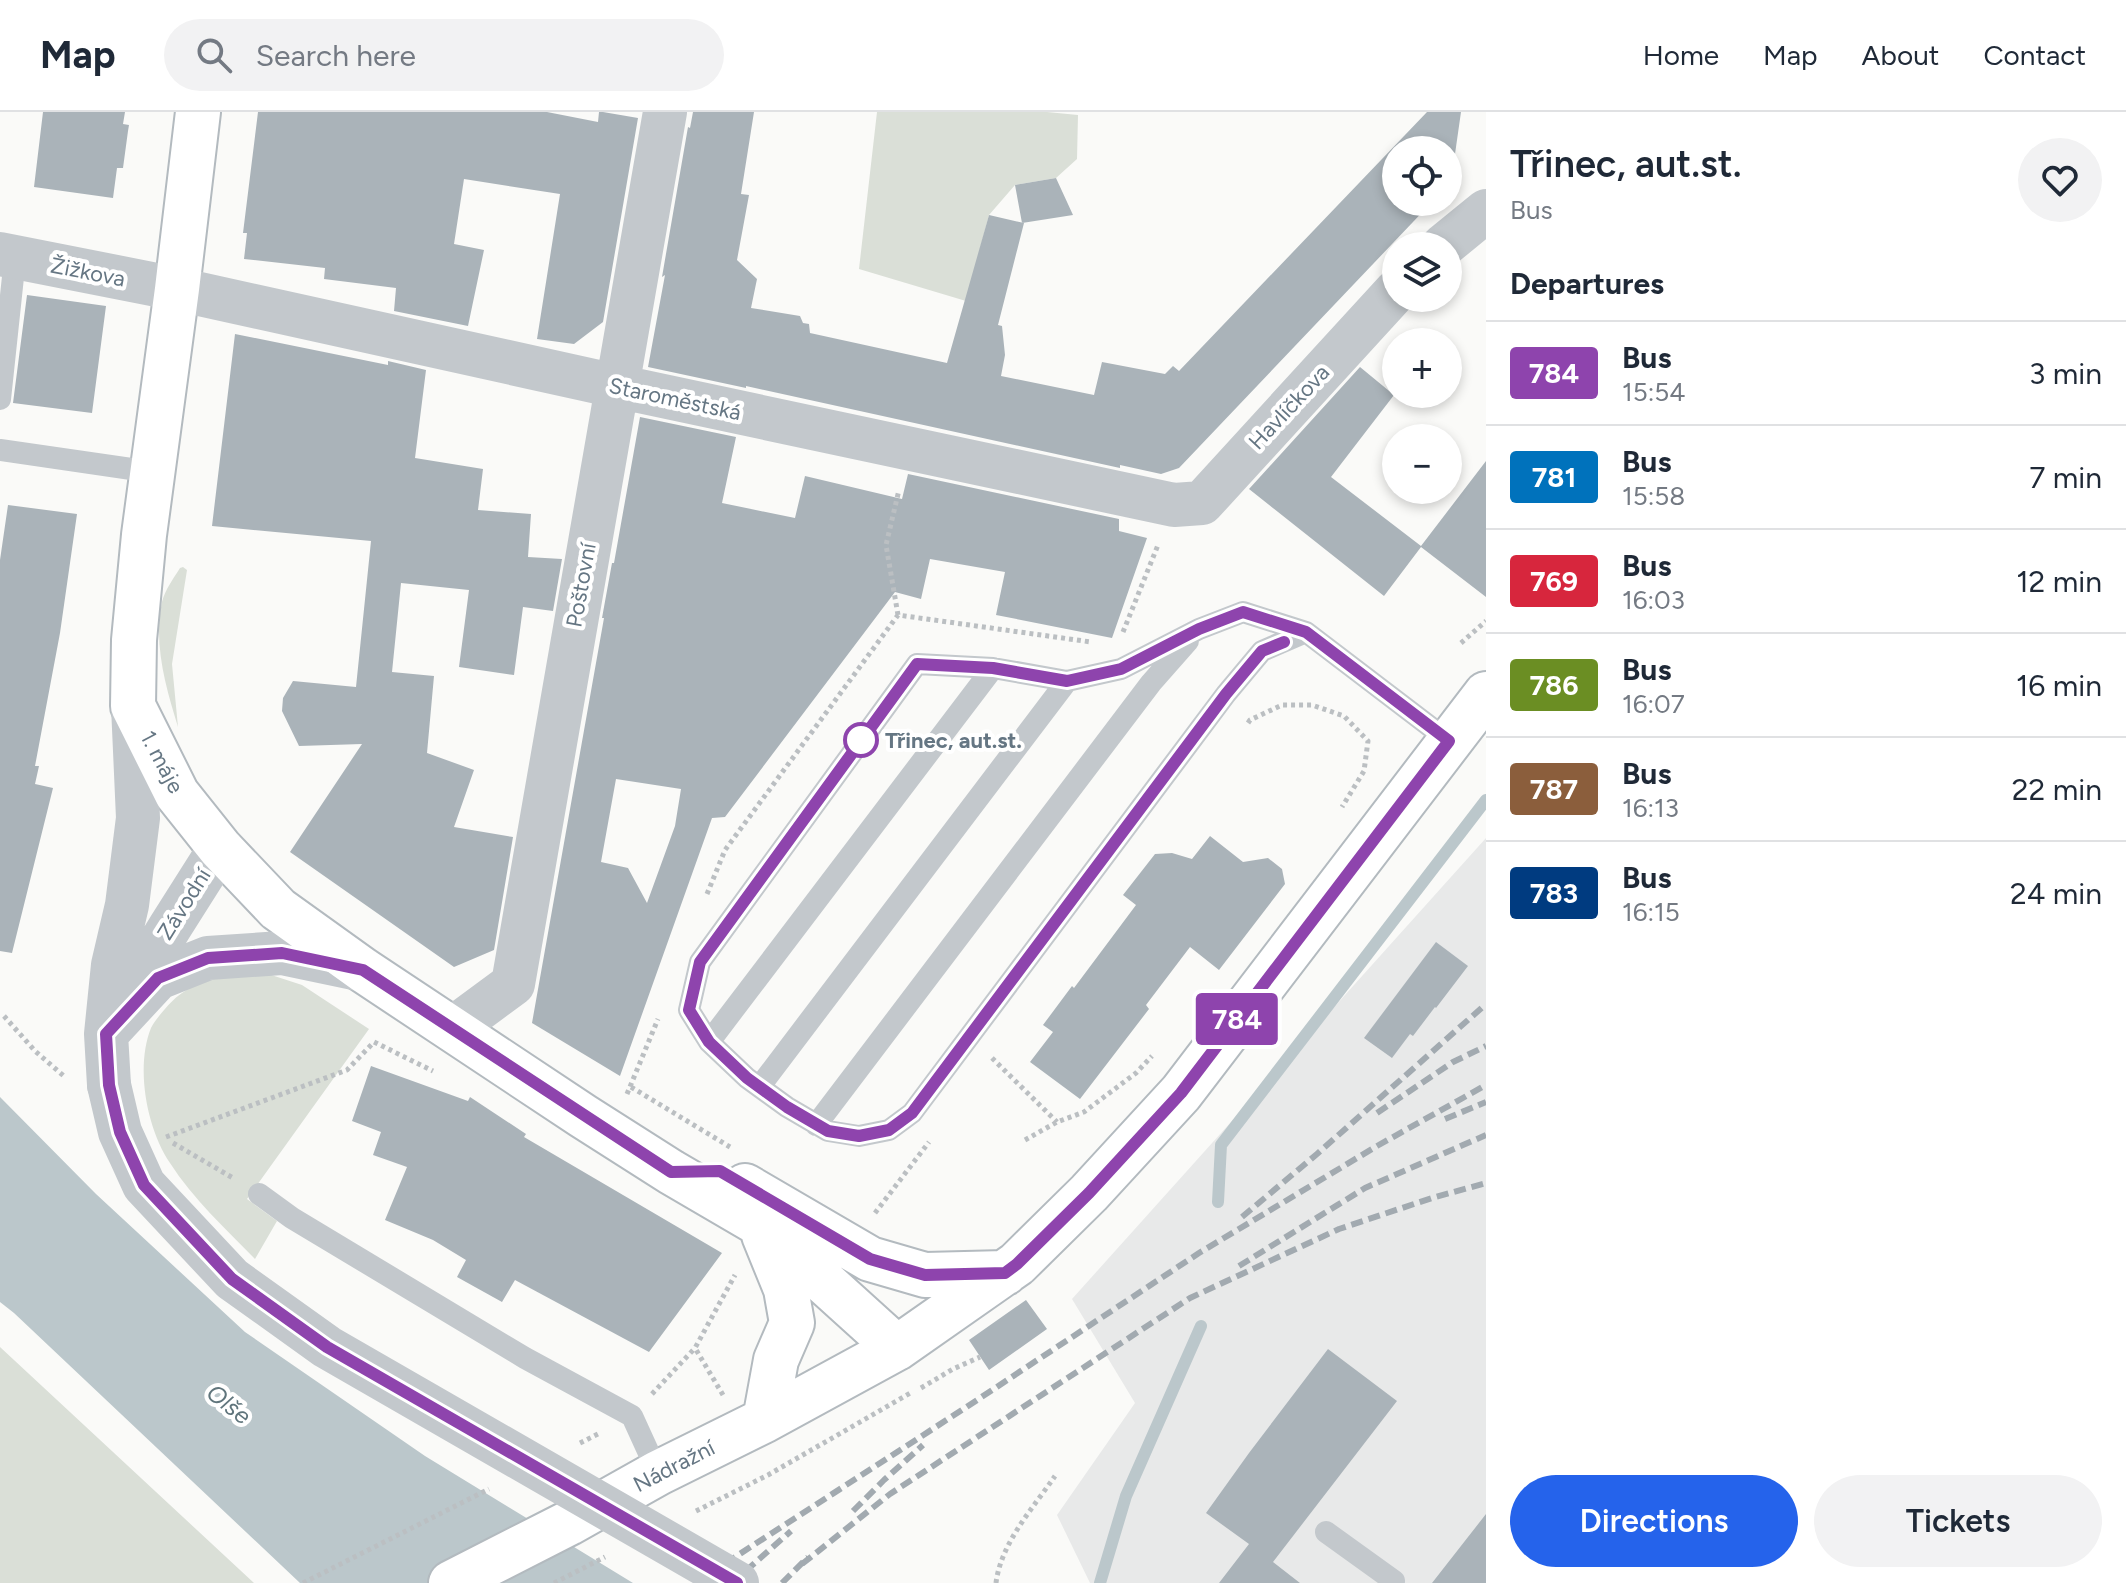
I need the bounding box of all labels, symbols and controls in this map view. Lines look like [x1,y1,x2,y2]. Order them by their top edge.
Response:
search box [164,19,724,91]
text: Map [40,32,116,78]
icon: search [192,33,236,77]
text: Search here [256,37,416,74]
text: Home [1643,38,1719,72]
text: Map [1763,38,1818,72]
text: About [1862,38,1939,72]
text: Contact [1983,38,2086,72]
map controls [1382,136,1462,504]
button: locate [1382,136,1462,216]
button: heart [2018,138,2102,222]
text: Třinec, aut.st. [1510,141,1742,187]
text: Bus [1510,194,1553,226]
button: layers [1382,232,1462,312]
street label: Žižkova [48,252,128,292]
text: Departures [1510,265,1664,302]
button: + [1382,328,1462,408]
text: Bus [1622,339,1671,376]
text: 3 min [2029,355,2102,392]
text: 784 [1529,356,1579,390]
street label: Havlíčkova [1243,359,1335,455]
street label: Staroměstská [606,372,744,426]
text: 15:54 [1622,376,1685,408]
button: − [1382,424,1462,504]
text: Bus [1622,443,1671,480]
text: 7 min [2029,459,2102,496]
text: 781 [1532,460,1576,494]
text: 15:58 [1622,480,1685,512]
street label: Poštovní [560,540,602,629]
text: Bus [1622,547,1671,584]
text: 12 min [2016,563,2102,600]
text: 769 [1530,564,1578,598]
text: 16:03 [1622,584,1685,616]
text: Bus [1622,651,1671,688]
text: 16 min [2016,667,2102,704]
text: 786 [1530,668,1578,702]
text: 16:07 [1622,688,1685,720]
marker: Třinec, aut.st. [844,723,878,757]
street label: 1. máje [134,726,190,798]
place label: Třinec, aut.st. [885,727,1022,754]
text: Bus [1622,755,1671,792]
text: 22 min [2012,771,2102,808]
text: 787 [1530,772,1578,806]
text: 16:13 [1622,792,1679,824]
text: Bus [1622,859,1671,896]
street label: Závodní [152,862,217,945]
text: 24 min [2010,875,2102,912]
text: 783 [1530,876,1578,910]
text: 16:15 [1622,896,1680,928]
line badge: 784 [1191,993,1283,1045]
text: 784 [1212,1002,1262,1036]
water label: Olše [201,1378,257,1430]
street label: Nádražní [629,1434,720,1498]
button: Directions [1510,1475,1798,1567]
button: Tickets [1814,1475,2102,1567]

